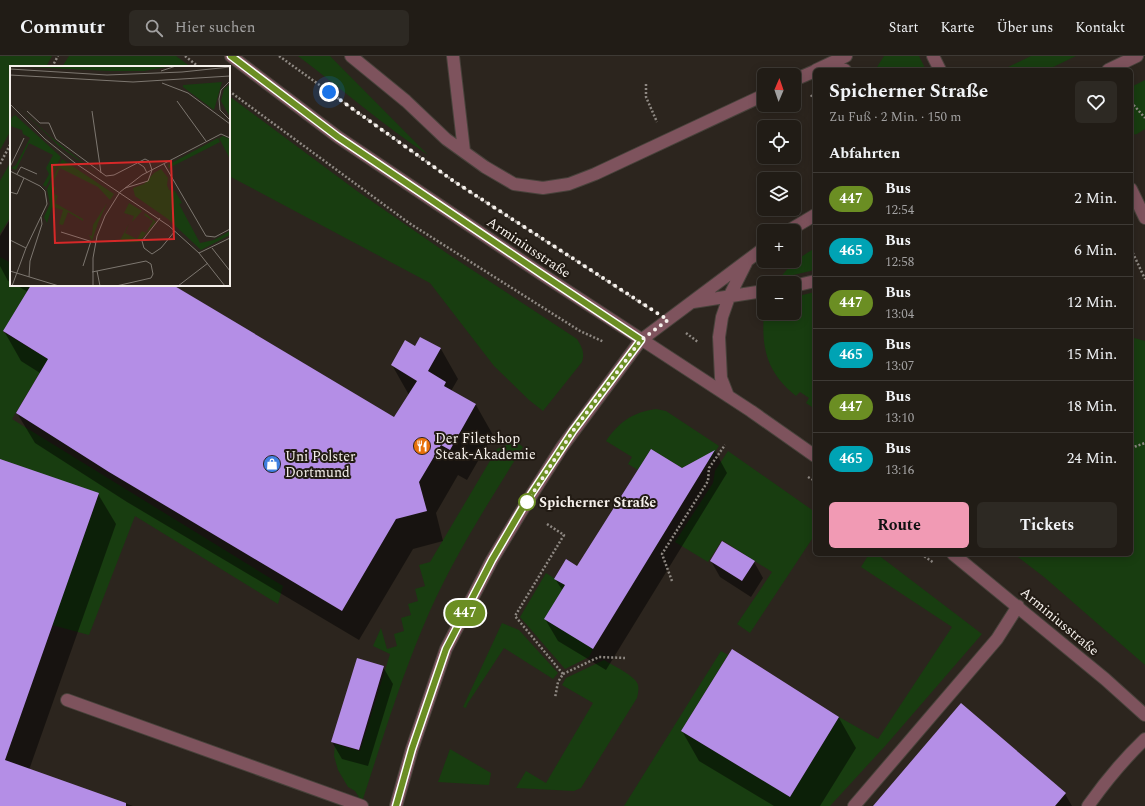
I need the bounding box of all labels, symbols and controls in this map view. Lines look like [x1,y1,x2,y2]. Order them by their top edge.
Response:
search box [129,10,409,46]
text: Commutr [20,13,105,42]
text: Hier suchen [175,16,255,39]
icon: search [143,17,165,39]
text: Start [889,17,919,38]
text: Karte [941,17,974,38]
text: Über uns [996,17,1053,38]
text: Kontakt [1075,17,1125,38]
inset map [10,66,230,286]
north arrow [757,68,801,112]
map controls [757,68,801,320]
text: Spicherner Straße [829,77,988,106]
button: heart [1075,81,1117,123]
your location [319,82,339,102]
text: Zu Fuß · 2 Min. · 150 m [829,107,961,127]
button: locate [757,120,801,164]
text: Abfahrten [829,142,900,165]
button: layers [757,172,801,216]
text: Bus [885,177,911,200]
text: 2 Min. [1074,187,1117,210]
text: 447 [839,188,863,209]
text: 12:54 [885,200,914,220]
street label: Arminiusstraße [482,211,575,283]
button: + [757,224,801,268]
text: Bus [885,229,911,252]
text: 6 Min. [1074,239,1117,262]
text: 465 [839,240,863,261]
text: 12:58 [885,252,914,272]
button: − [757,276,801,320]
text: Bus [885,281,911,304]
text: 12 Min. [1067,291,1117,314]
text: 447 [839,292,863,313]
text: 13:04 [885,304,914,324]
text: Bus [885,333,911,356]
text: 15 Min. [1067,343,1117,366]
text: 465 [839,344,863,365]
text: 13:07 [885,356,914,376]
text: Bus [885,385,911,408]
text: 18 Min. [1067,395,1117,418]
text: 447 [839,396,863,417]
text: 13:10 [885,408,914,428]
place label: Der Filetshop Steak-Akademie [435,428,536,465]
restaurant icon: Der Filetshop Steak-Akademie [412,436,432,456]
text: Bus [885,437,911,460]
place label: Uni Polster Dortmund [285,446,356,483]
text: 24 Min. [1067,447,1117,470]
text: 465 [839,448,863,469]
shop icon: Uni Polster Dortmund [262,454,282,474]
text: 13:16 [885,460,914,480]
place label: Spicherner Straße [539,492,656,513]
marker: Spicherner Straße [518,493,536,511]
button: Route [829,502,969,548]
button: Tickets [977,502,1117,548]
street label: Arminiusstraße [1016,582,1104,661]
line badge: 447 [442,600,488,626]
text: 447 [453,602,477,623]

